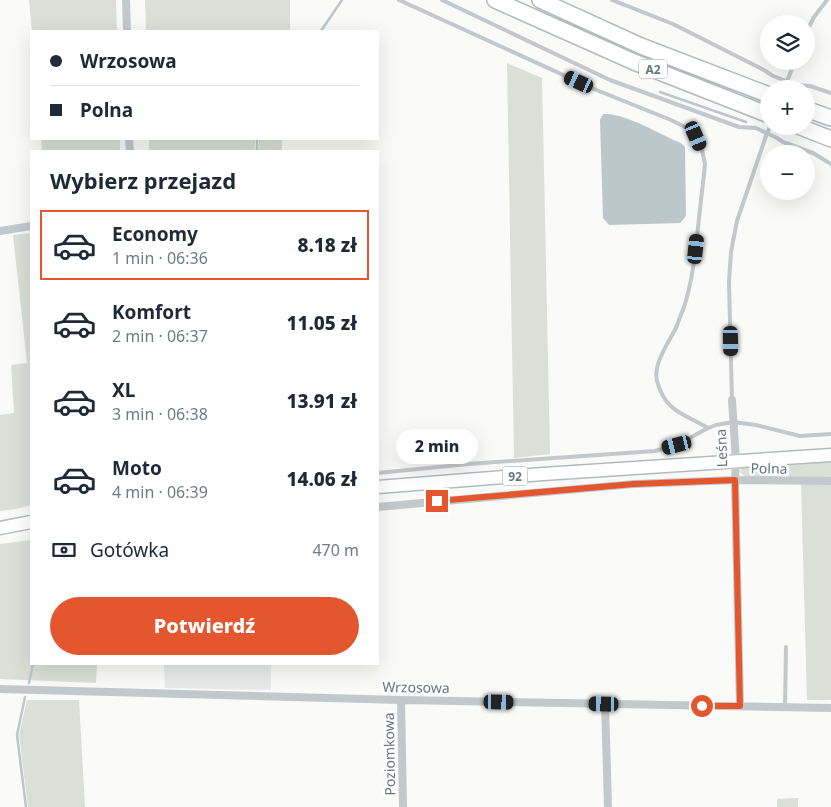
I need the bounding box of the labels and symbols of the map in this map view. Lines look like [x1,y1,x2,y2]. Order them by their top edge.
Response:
road number: A2 [639,60,667,78]
car [562,69,595,95]
car [683,119,708,153]
car [686,233,705,265]
car [723,326,738,356]
callout: 2 min [396,428,478,464]
street label: Leśna [711,428,731,468]
car [660,434,693,456]
street label: Polna [750,458,788,478]
road number: 92 [502,466,528,486]
route end [426,490,448,512]
street label: Wrzosowa [382,677,450,697]
car [483,694,514,710]
route start [691,695,713,717]
car [588,696,619,712]
street label: Poziomkowa [379,712,399,796]

